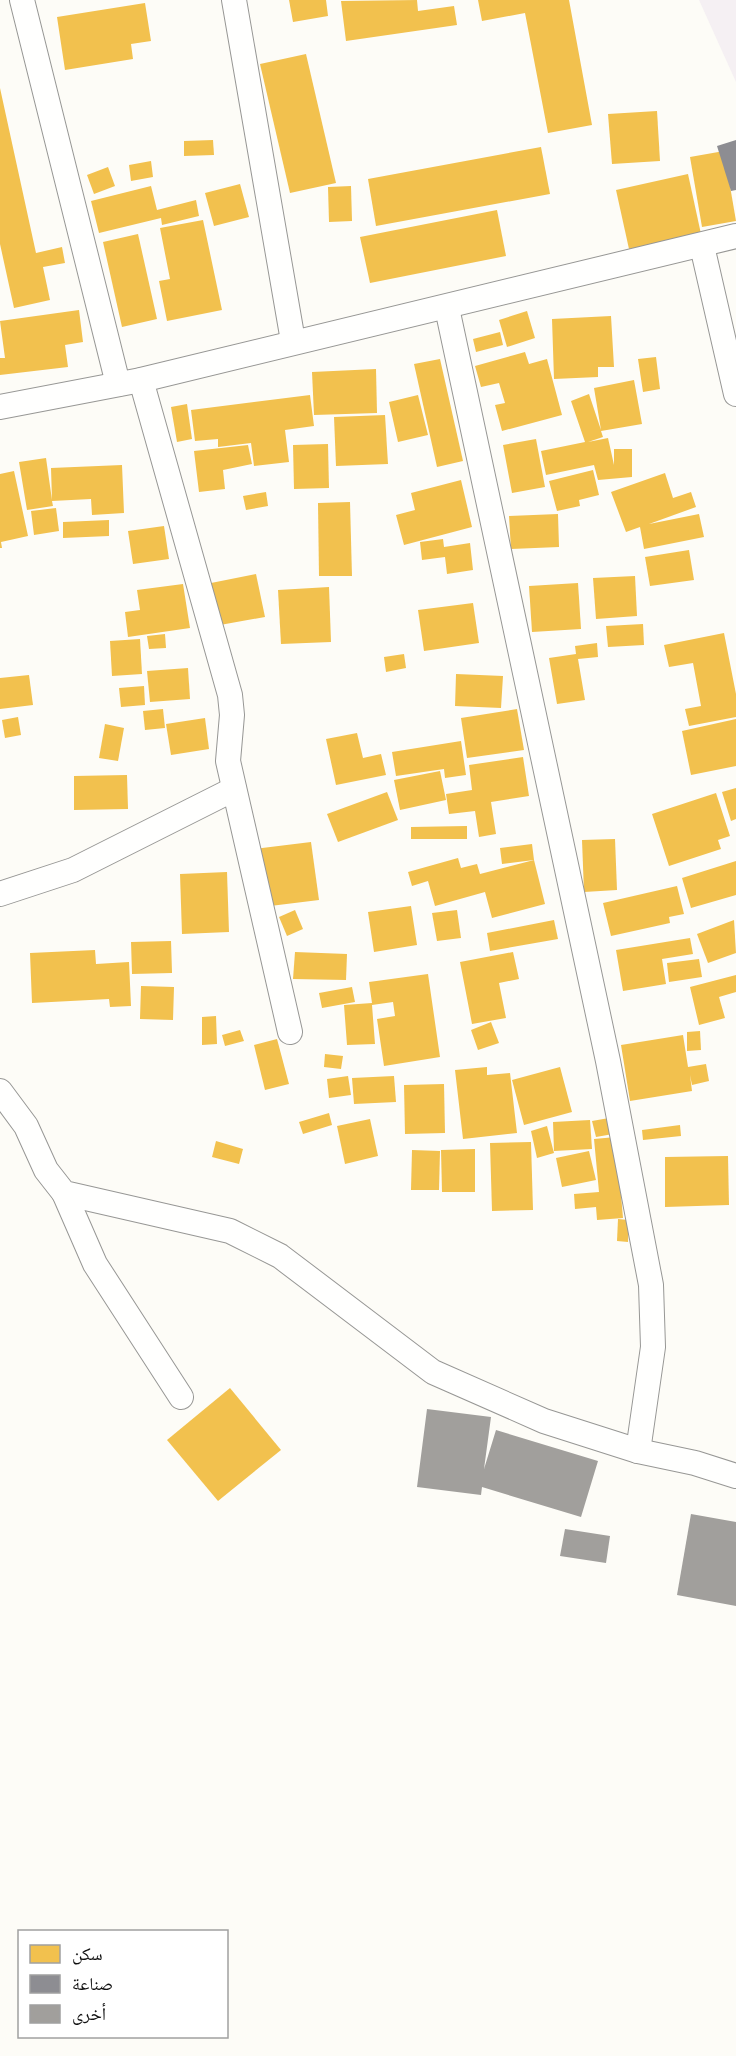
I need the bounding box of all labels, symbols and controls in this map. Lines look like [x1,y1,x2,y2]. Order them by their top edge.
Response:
legend [18,1930,228,2038]
text: سكن [72,1941,103,1965]
text: صناعة [72,1971,113,1995]
text: أخرى [72,2001,106,2025]

